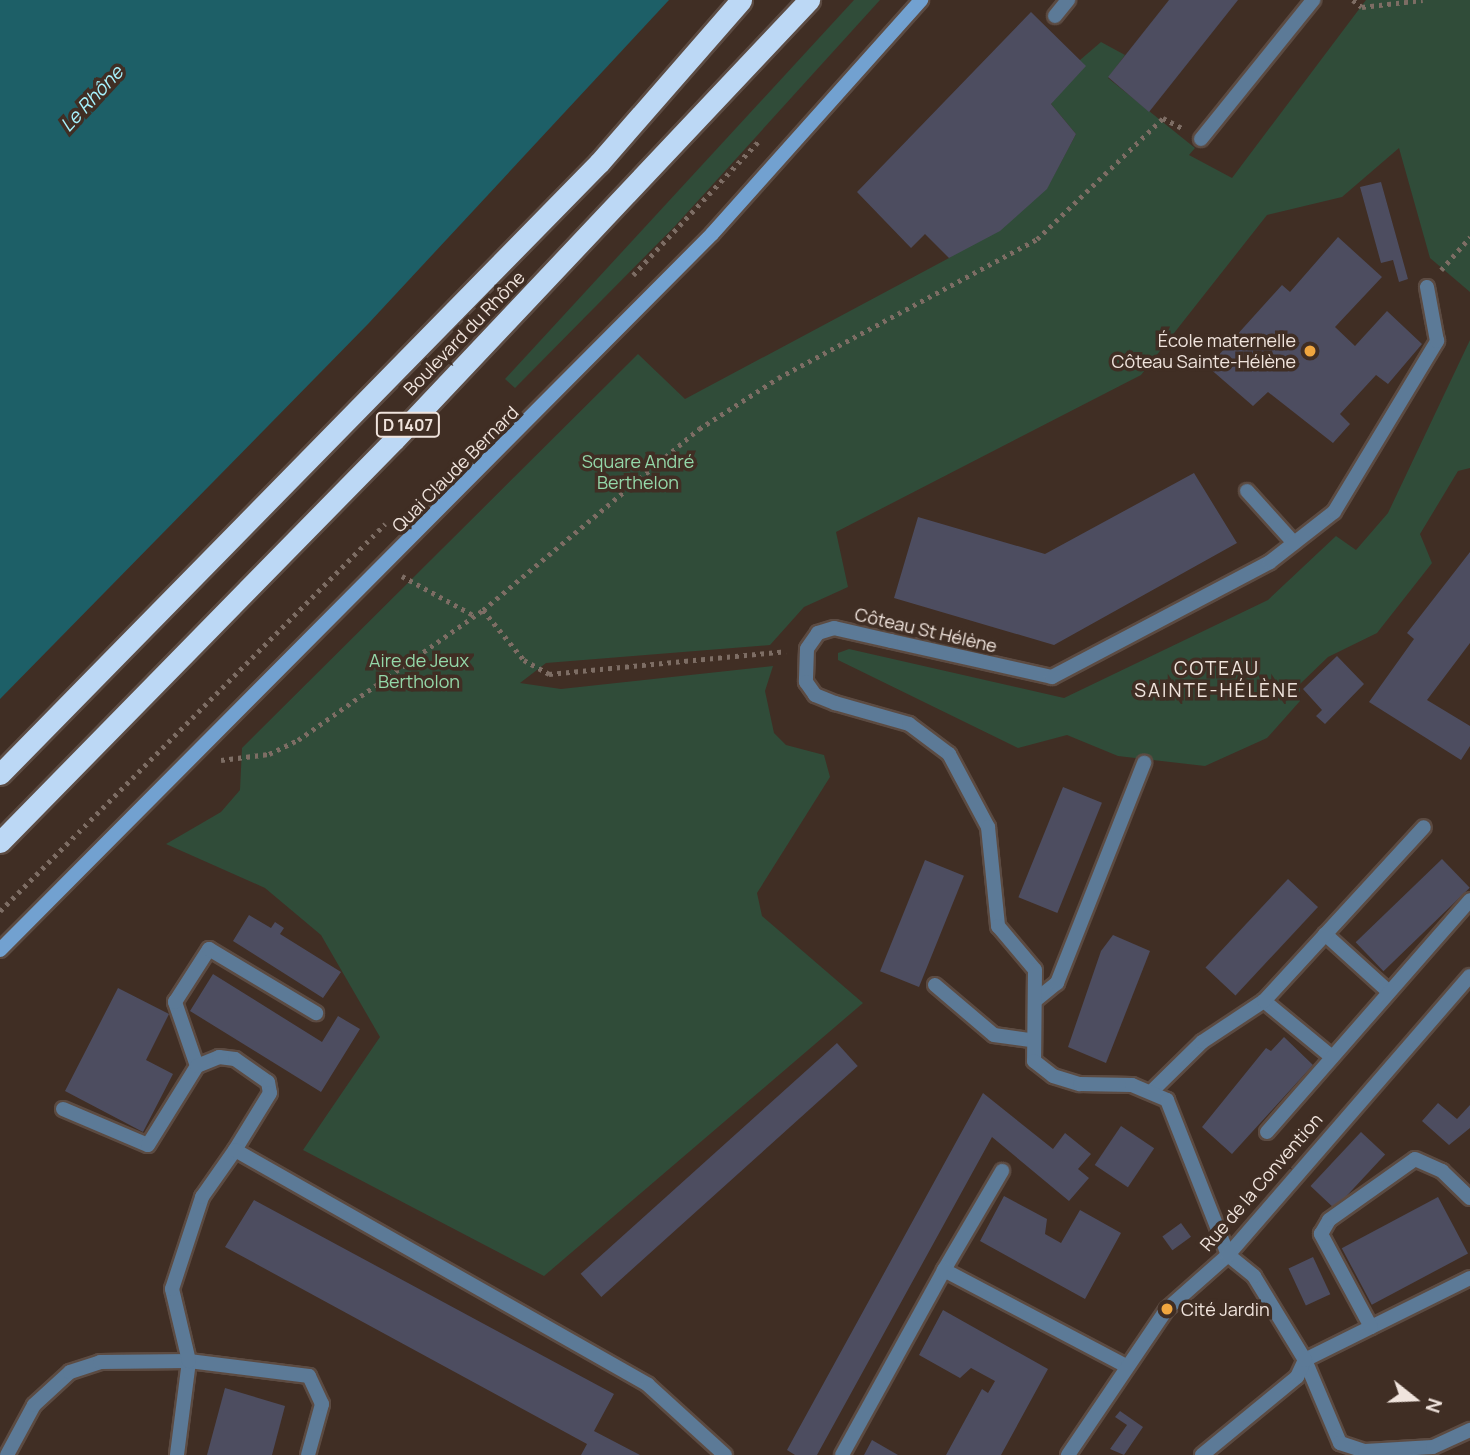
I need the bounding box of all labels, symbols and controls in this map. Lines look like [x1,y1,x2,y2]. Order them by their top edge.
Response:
water label: Le Rhône [56,61,128,137]
street label: Boulevard du Rhône [399,266,529,400]
place label: École maternelle Côteau Sainte-Hélène [1112,330,1296,372]
marker: École maternelle Côteau Sainte-Hélène [1302,343,1318,359]
street label: Quai Claude Bernard [387,401,523,537]
road number: D 1407 [375,412,441,438]
park label: Square André Berthelon [582,451,694,494]
street label: Côteau St Hélène [853,603,999,657]
park label: Aire de Jeux Bertholon [369,650,469,692]
district label: COTEAU SAINTE-HÉLÈNE [1136,658,1298,702]
street label: Rue de la Convention [1195,1109,1327,1255]
place label: Cité Jardin [1181,1298,1270,1320]
marker: Cité Jardin [1159,1301,1175,1317]
north arrow [1379,1364,1449,1434]
text: N [1419,1395,1448,1416]

